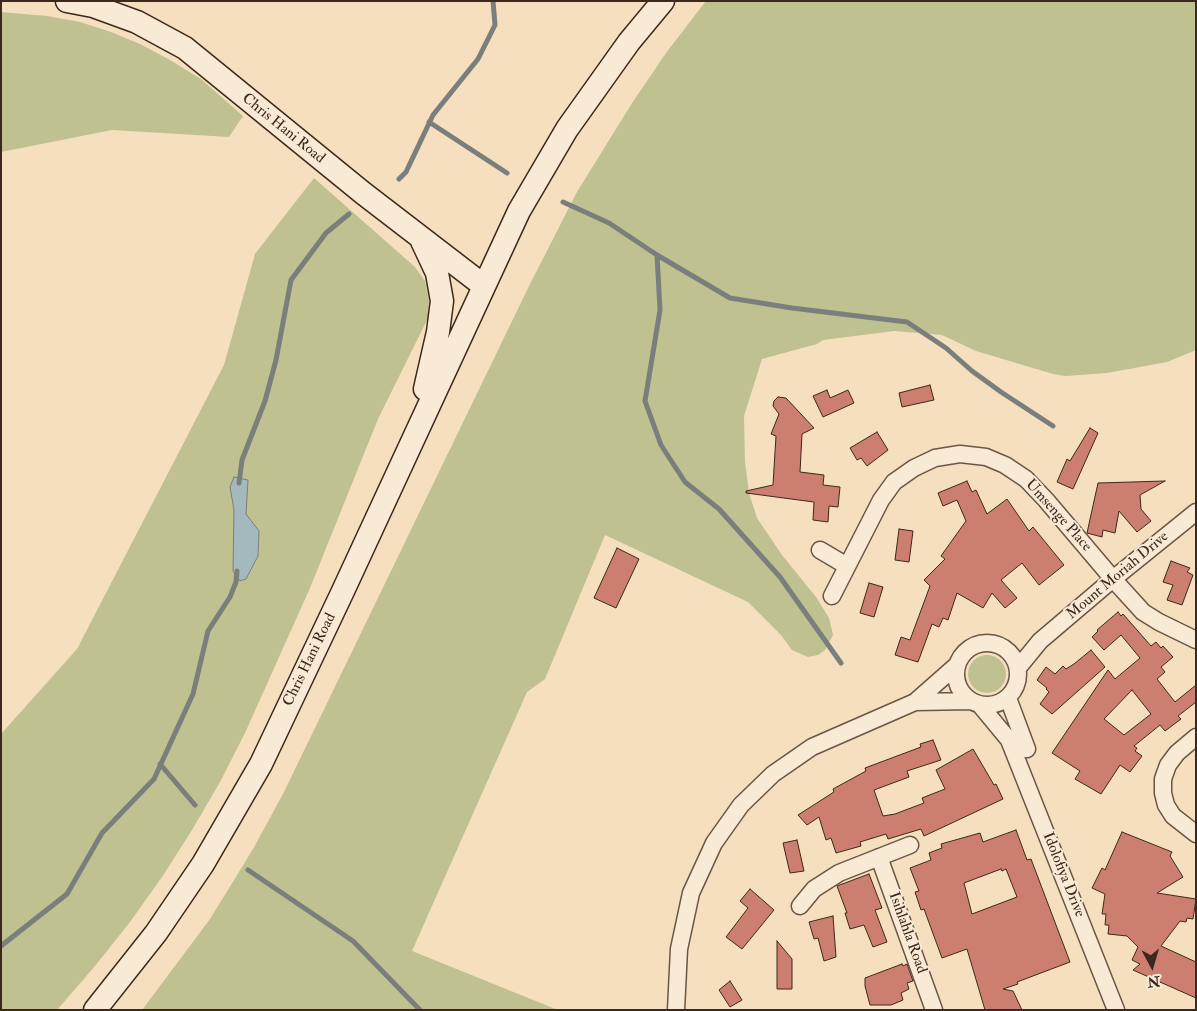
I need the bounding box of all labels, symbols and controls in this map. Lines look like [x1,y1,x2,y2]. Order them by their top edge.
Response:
street label: Chris Hani Road [238,90,328,168]
street label: Umsenge Place [1021,476,1095,556]
street label: Mount Moriah Drive [1063,528,1173,624]
street label: Chris Hani Road [280,610,340,710]
street label: Idolofiya Drive [1038,830,1088,920]
street label: Isihlahla Road [884,890,930,976]
north arrow [1127,941,1177,991]
text: N [1147,972,1161,991]

